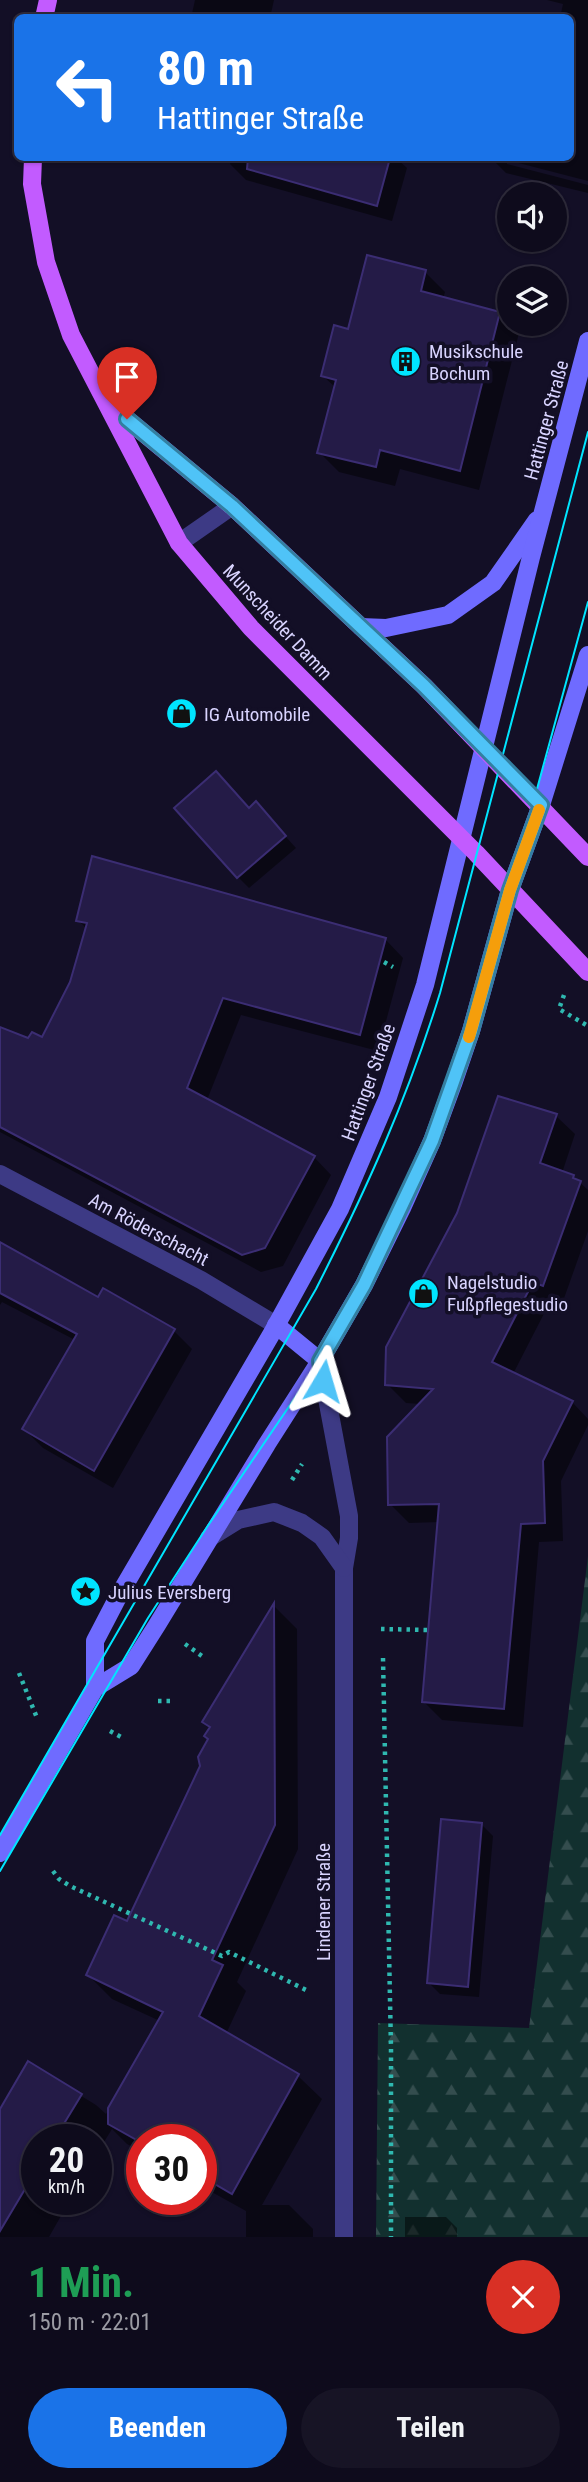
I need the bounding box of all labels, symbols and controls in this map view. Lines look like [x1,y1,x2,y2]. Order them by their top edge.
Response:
text: 80 m [157,40,254,97]
icon: left [42,42,133,133]
text: Hattinger Straße [157,99,364,137]
map controls [497,182,567,336]
button: sound [497,182,567,252]
button: layers [497,266,567,336]
place label: Musikschule Bochum [429,340,523,385]
building icon: Musikschule Bochum [389,345,423,379]
pin [97,347,157,419]
icon: arrive [108,358,146,396]
street label: Hattinger Straße [519,358,574,482]
street label: Munscheider Damm [218,560,337,685]
shop icon: IG Automobile [164,697,198,731]
place label: IG Automobile [204,703,310,726]
street label: Hattinger Straße [337,1020,400,1144]
street label: Am Röderschacht [85,1188,213,1271]
place label: Nagelstudio Fußpflegestudio [447,1271,568,1316]
shop icon: Nagelstudio Fußpflegestudio [407,1276,441,1310]
position arrow [286,1344,360,1418]
place icon: Julius Eversberg [68,1575,102,1609]
place label: Julius Eversberg [108,1581,231,1604]
street label: Lindener Straße [312,1843,335,1961]
speed limit sign: 30 [126,2124,217,2215]
text: 20 [49,2140,84,2181]
text: km/h [48,2176,85,2197]
text: 1 Min. [28,2258,134,2307]
button: close [486,2260,560,2334]
text: 150 m · 22:01 [28,2309,152,2336]
button: Beenden [28,2388,287,2468]
button: Teilen [301,2388,560,2468]

